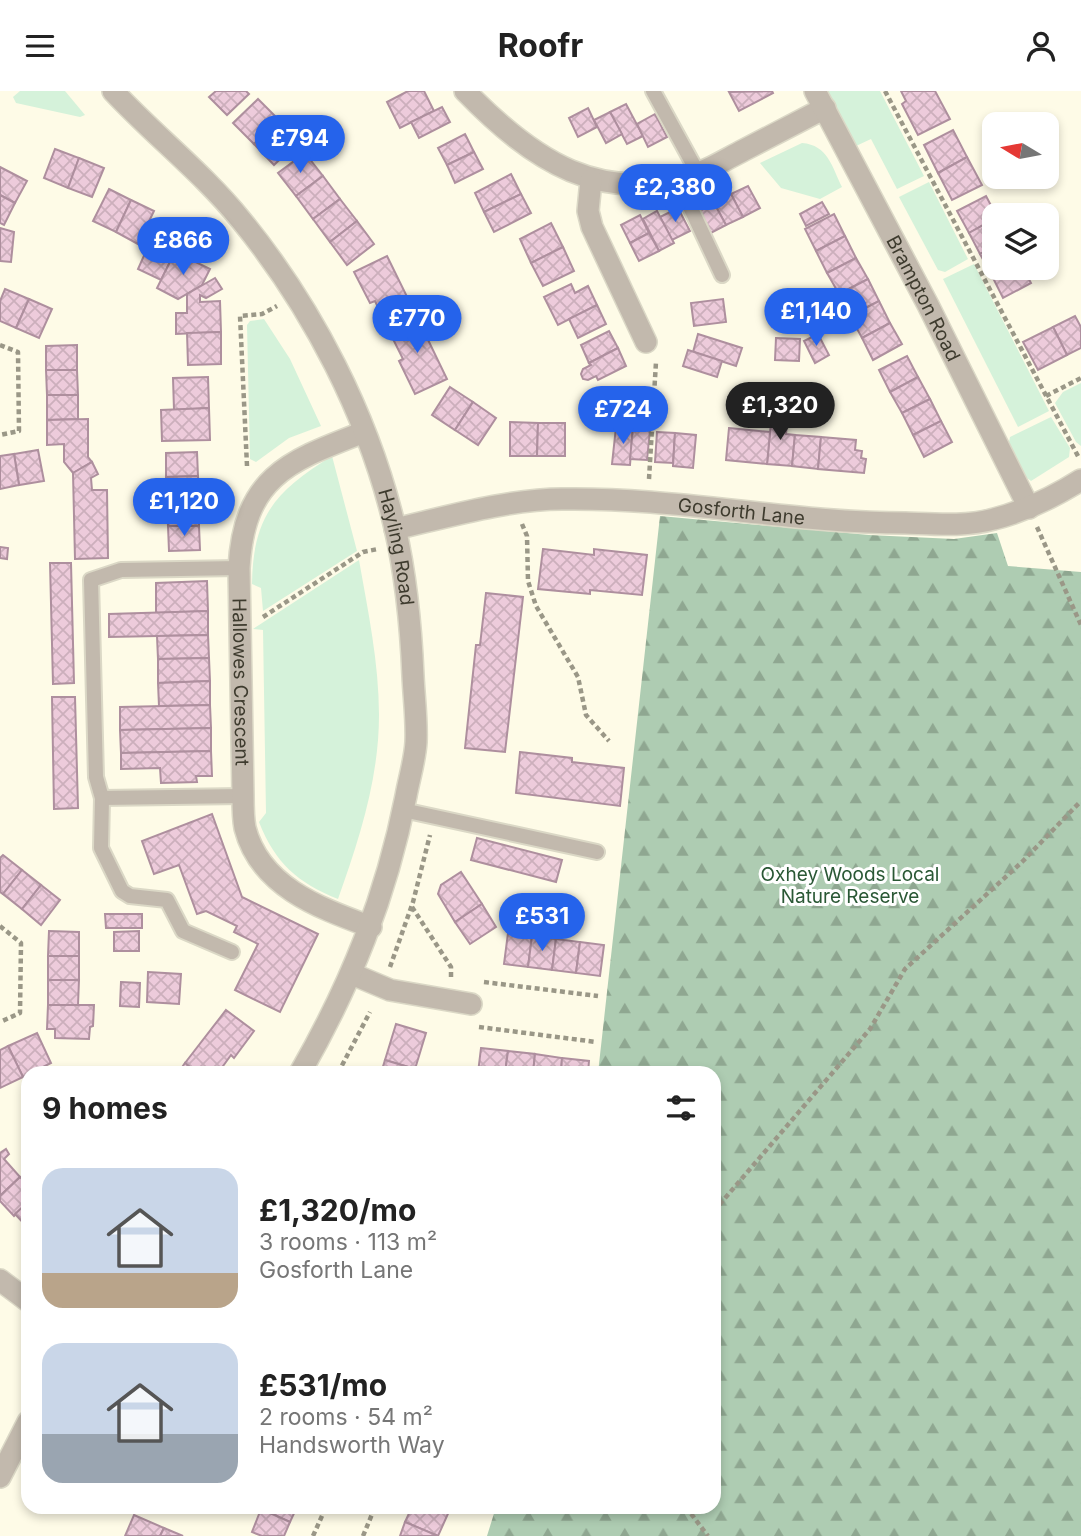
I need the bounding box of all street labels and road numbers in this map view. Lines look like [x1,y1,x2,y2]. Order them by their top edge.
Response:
street label: Brampton Road [881,232,965,365]
street label: Hayling Road [373,486,419,607]
street label: Gosforth Lane [677,494,806,530]
street label: Hallowes Crescent [228,598,253,766]

